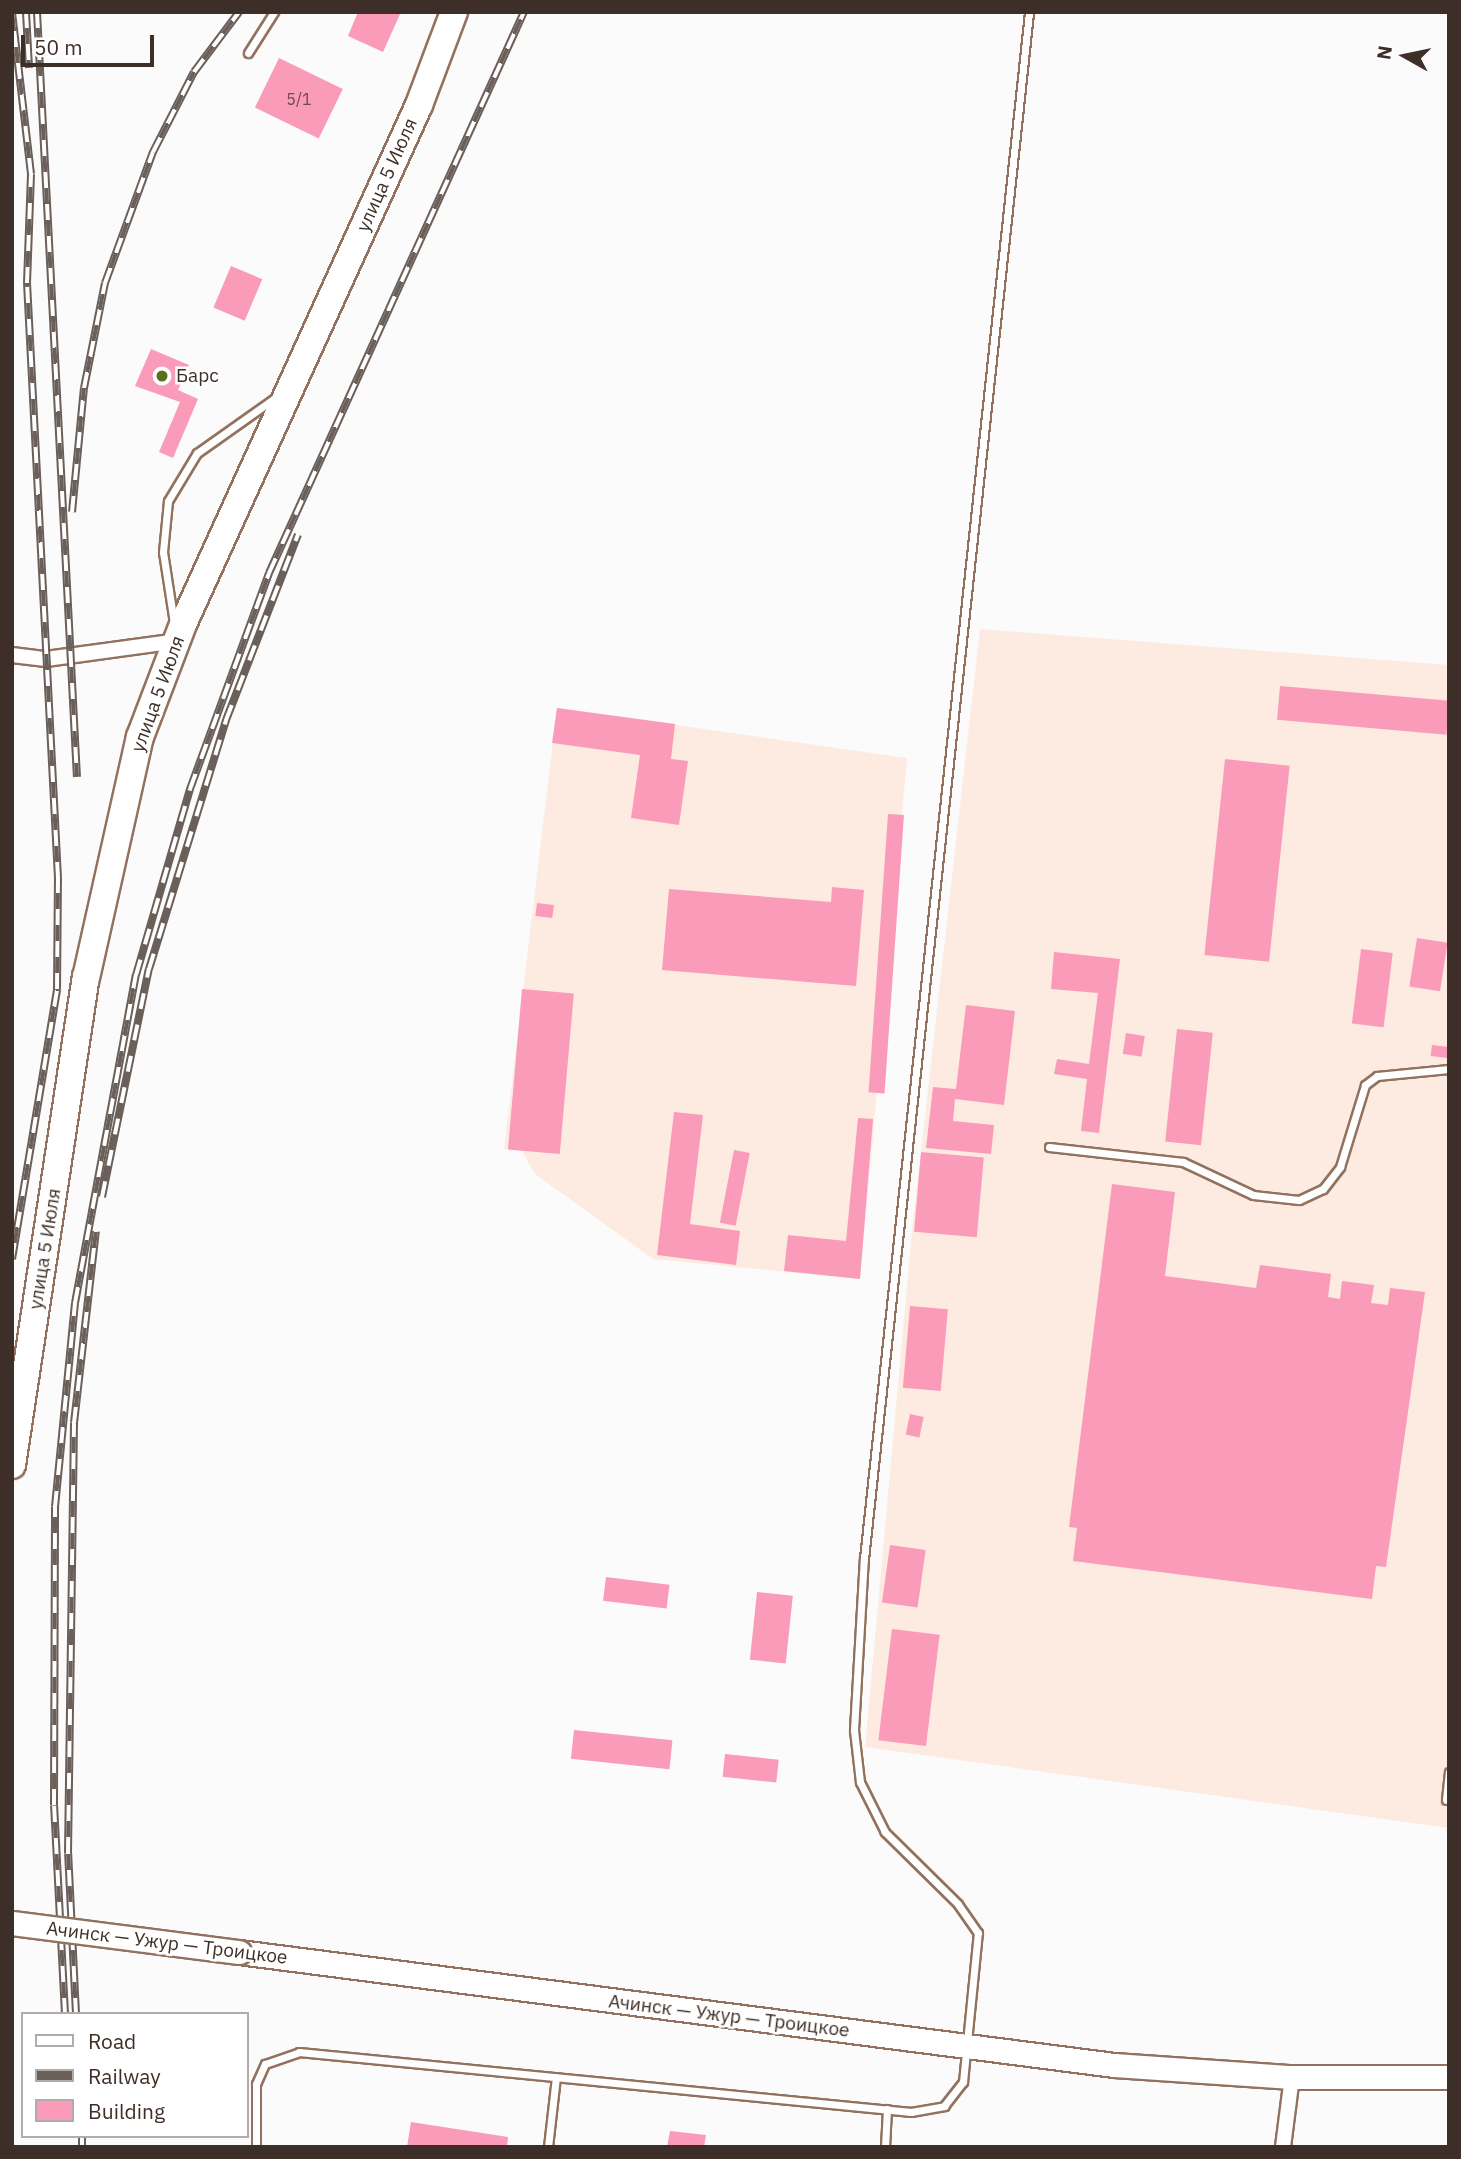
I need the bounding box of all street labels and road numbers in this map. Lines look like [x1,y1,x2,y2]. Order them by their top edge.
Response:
street label: улица 5 Июля [352,115,422,235]
street label: улица 5 Июля [126,633,190,755]
street label: улица 5 Июля [24,1187,66,1311]
street label: Ачинск — Ужур — Троицкое [45,1917,289,1969]
street label: Ачинск — Ужур — Троицкое [607,1990,851,2042]

